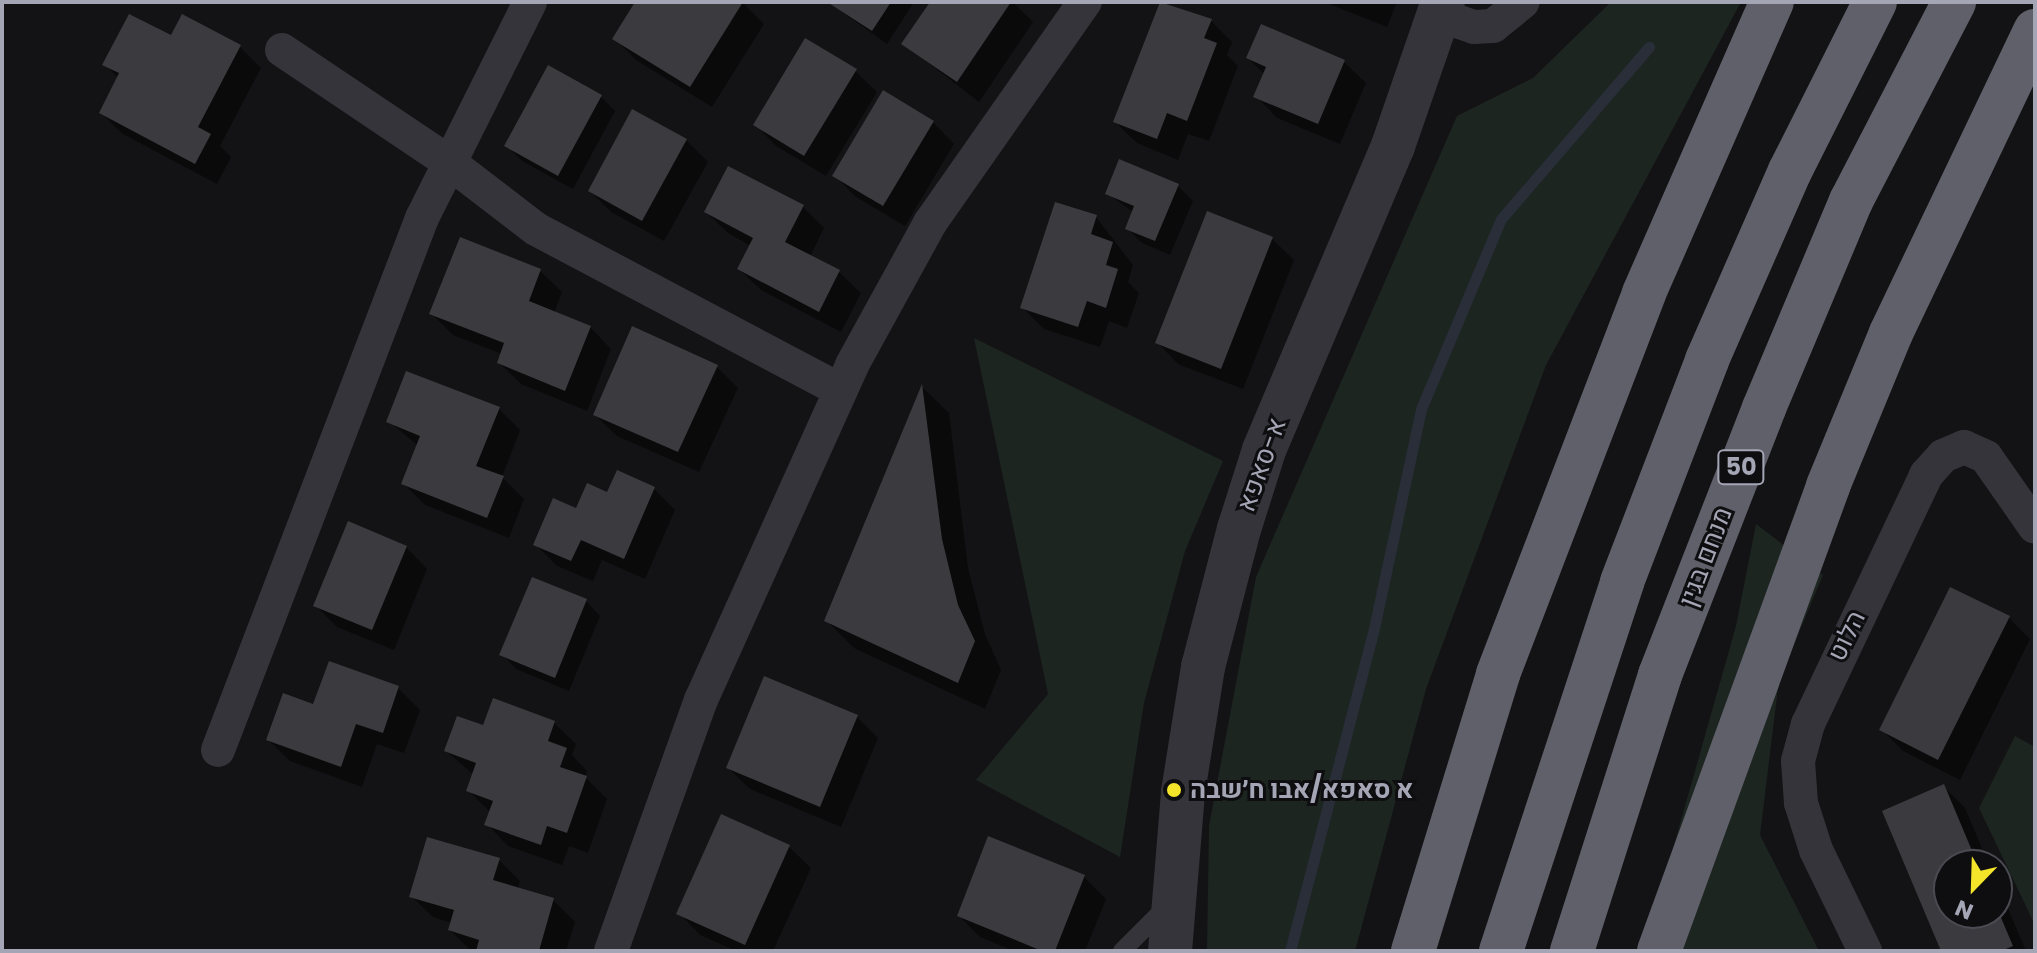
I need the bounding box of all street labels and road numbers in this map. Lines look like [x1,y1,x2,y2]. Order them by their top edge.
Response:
street label: א-סאפא [1231,414,1293,516]
road number: 50 [1717,447,1765,487]
street label: מנחם בגין [1673,503,1739,611]
street label: הלוט [1822,606,1872,666]

